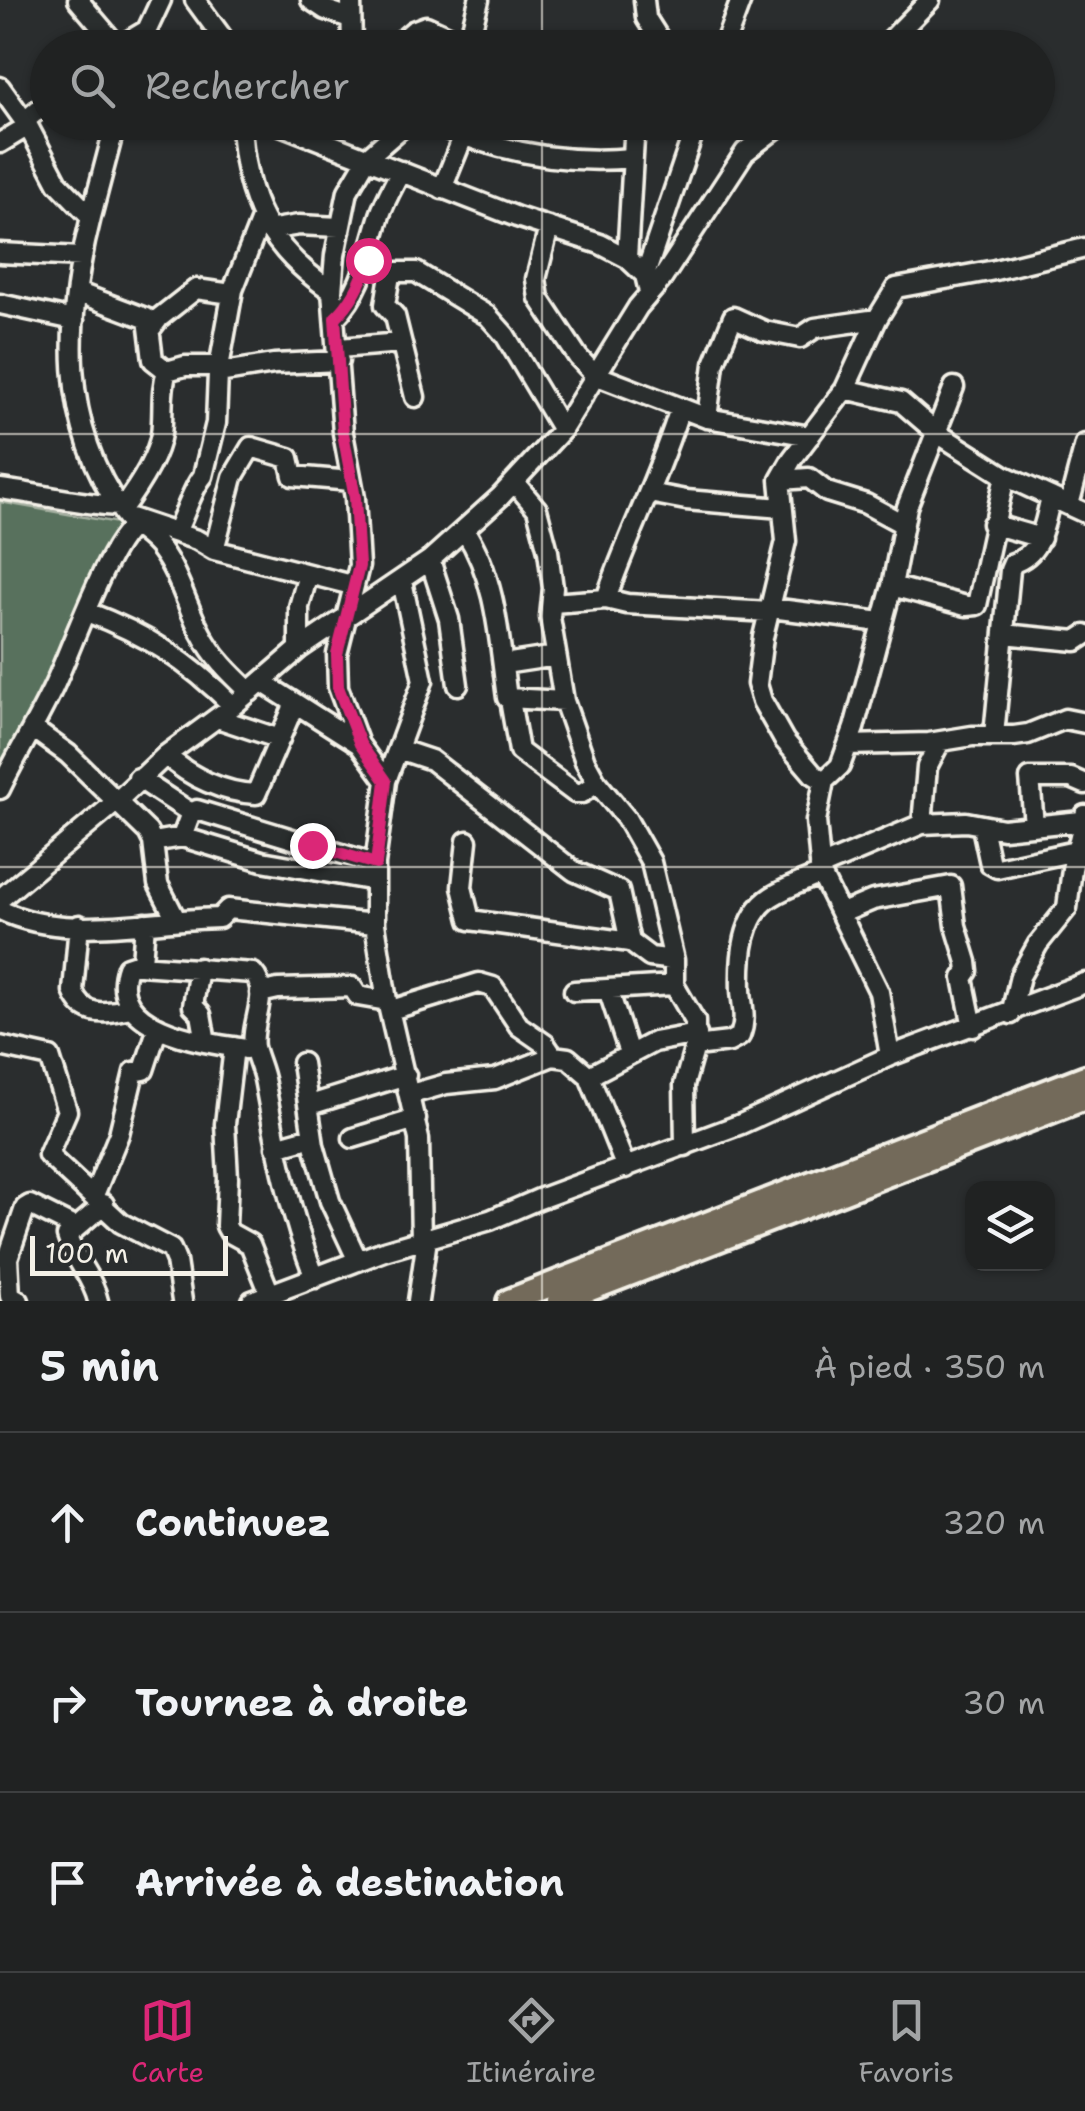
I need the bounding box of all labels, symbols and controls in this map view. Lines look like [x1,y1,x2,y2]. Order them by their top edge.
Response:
search box [30,30,1055,140]
icon: search [65,58,120,113]
text: Rechercher [145,60,350,111]
route start [346,238,392,284]
route end [290,823,336,869]
map controls [965,1181,1055,1271]
button: layers [965,1181,1055,1271]
scale bar [30,1231,228,1276]
text: 100 m [45,1234,129,1272]
text: 5 min [40,1338,159,1394]
text: À pied · 350 m [814,1345,1045,1388]
icon: ahead [40,1495,95,1550]
text: Continuez [135,1497,331,1548]
text: 320 m [942,1501,1045,1544]
icon: right [40,1675,95,1730]
text: Tournez à droite [135,1677,468,1728]
text: 30 m [962,1681,1045,1724]
icon: arrive [40,1855,95,1910]
text: Arrivée à destination [135,1857,564,1908]
tab: Carte [131,1993,204,2091]
tab: Itinéraire [466,1993,596,2091]
tab: Favoris [858,1993,954,2091]

